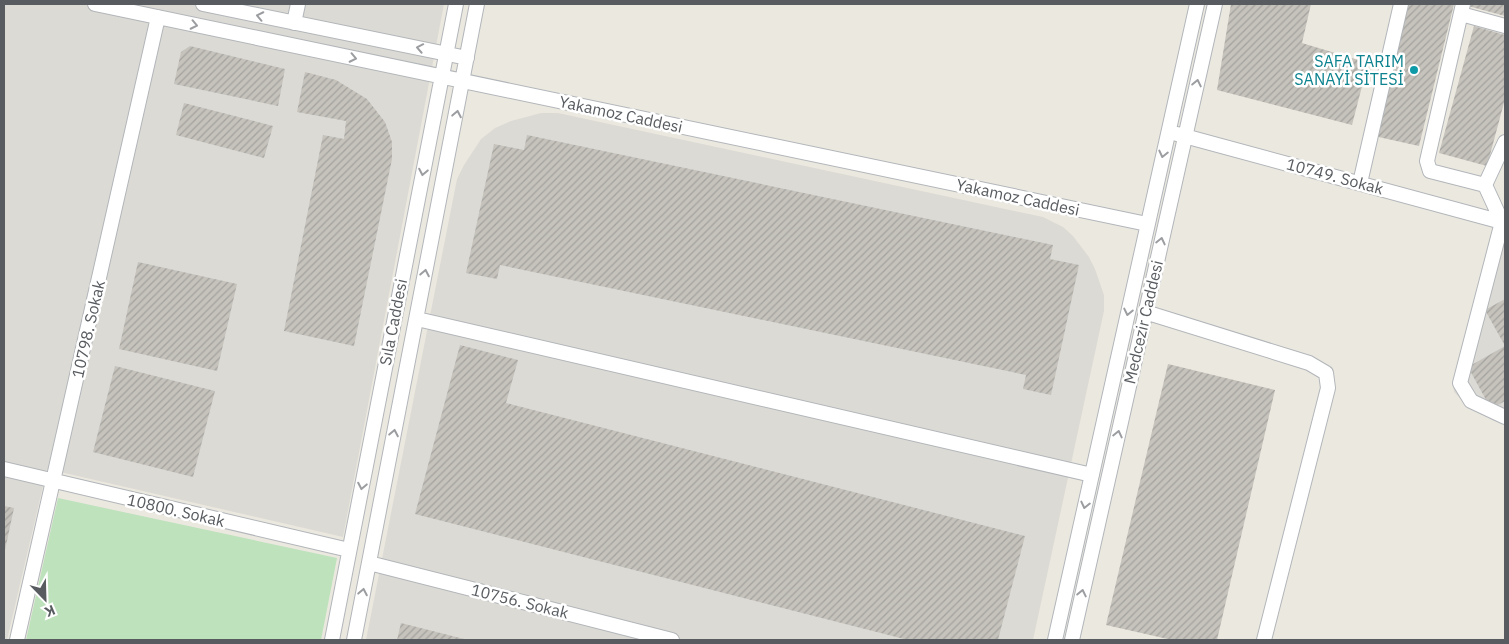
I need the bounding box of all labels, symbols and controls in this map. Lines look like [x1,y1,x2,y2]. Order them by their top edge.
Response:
one-way arrow [256,11,265,22]
one-way arrow [190,19,199,29]
one-way arrow [415,43,424,54]
place label: SAFA TARIM SANAYİ SİTESİ [1294,51,1404,89]
one-way arrow [349,52,358,63]
marker: SAFA TARIM SANAYİ SİTESİ [1408,64,1420,76]
one-way arrow [1191,78,1202,87]
street label: Yakamoz Caddesi [557,91,685,137]
one-way arrow [451,110,461,118]
one-way arrow [1158,149,1169,158]
street label: 10749. Sokak [1284,153,1386,199]
one-way arrow [418,167,428,176]
street label: Yakamoz Caddesi [954,174,1082,220]
one-way arrow [1155,237,1166,246]
street label: Medcezir Caddesi [1119,258,1167,386]
one-way arrow [420,269,430,278]
street label: Sıla Caddesi [375,277,411,367]
street label: 10798. Sokak [67,278,109,380]
one-way arrow [1123,308,1133,317]
one-way arrow [389,429,399,437]
one-way arrow [1112,430,1123,438]
one-way arrow [357,482,367,490]
street label: 10800. Sokak [125,489,227,531]
one-way arrow [1080,501,1091,510]
north arrow [20,574,70,624]
street label: 10756. Sokak [469,579,571,623]
one-way arrow [357,588,368,597]
one-way arrow [1076,588,1087,597]
text: K [42,601,58,621]

